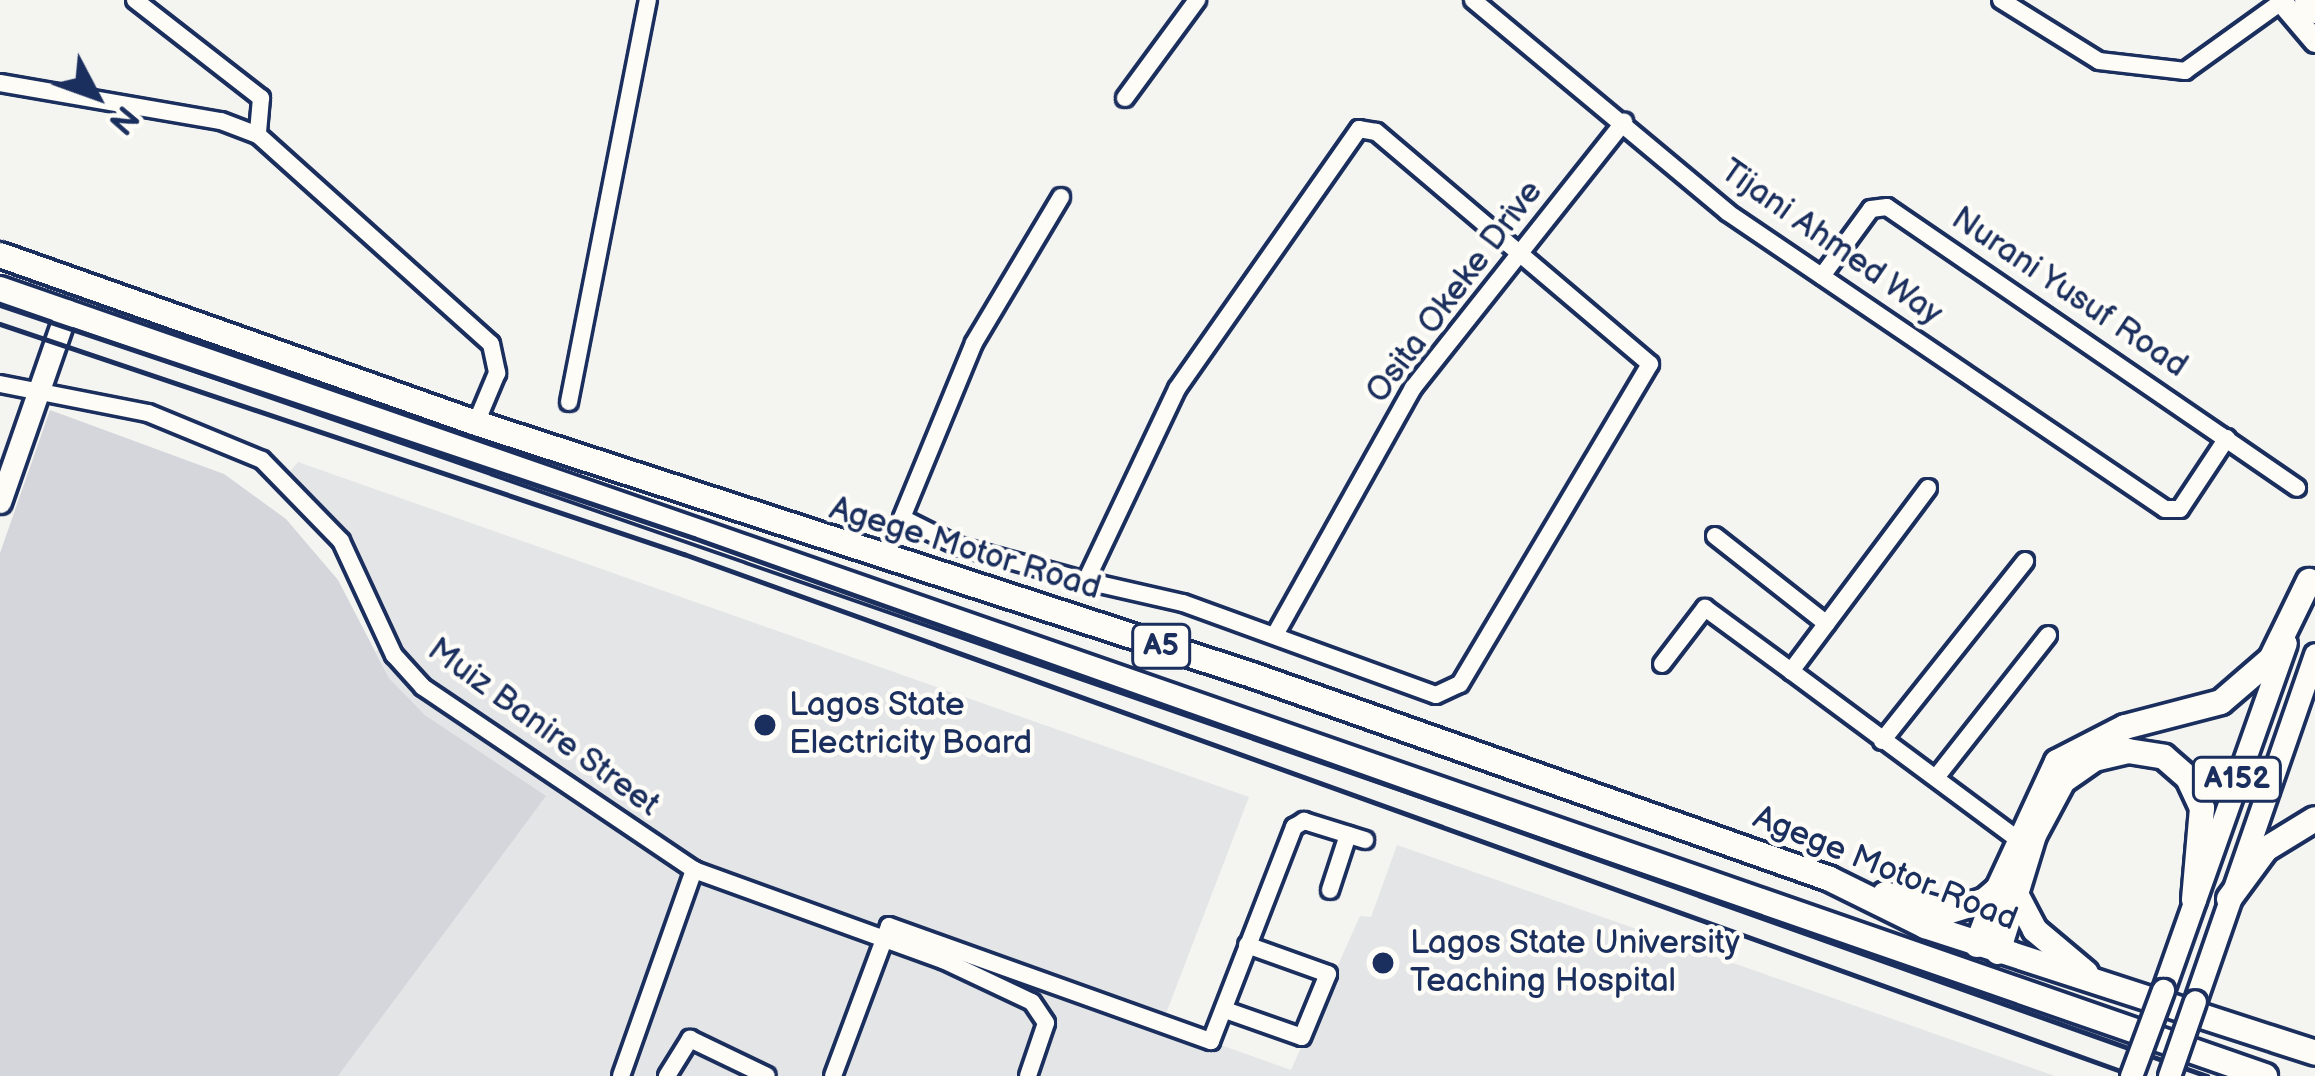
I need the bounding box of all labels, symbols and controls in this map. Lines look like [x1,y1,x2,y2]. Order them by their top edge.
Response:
north arrow [36,36,156,156]
text: N [100,97,146,142]
street label: Tijani Ahmed Way [1712,151,1950,335]
street label: Osita Okeke Drive [1359,173,1551,411]
street label: Nurani Yusuf Road [1943,199,2195,387]
street label: Agege Motor Road [825,489,1105,609]
road number: A5 [1131,622,1191,670]
street label: Muiz Banire Street [419,631,667,825]
place label: Lagos State Electricity Board [789,686,1034,764]
marker: Lagos State Electricity Board [752,712,778,738]
road number: A152 [2189,755,2285,803]
street label: Agege Motor Road [1747,798,2023,940]
place label: Lagos State University Teaching Hospital [1410,924,1741,1002]
marker: Lagos State University Teaching Hospital [1367,947,1399,979]

